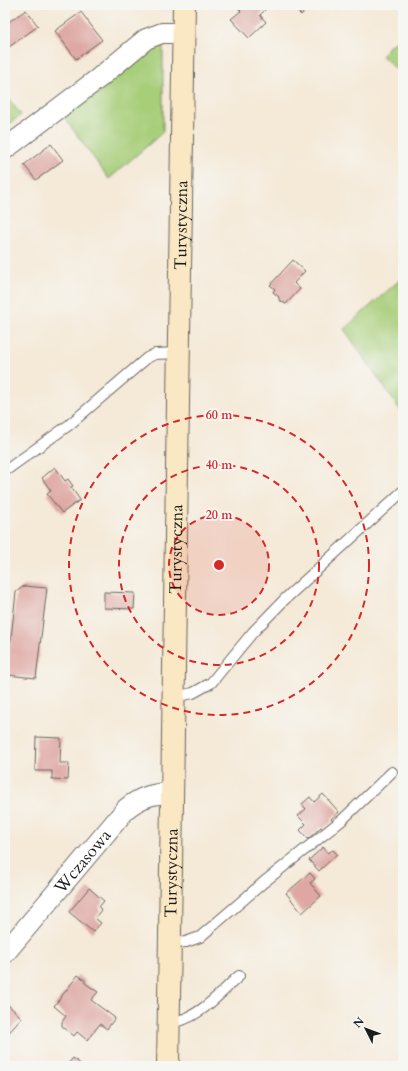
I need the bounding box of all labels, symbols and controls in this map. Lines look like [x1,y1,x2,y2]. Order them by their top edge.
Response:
street label: Turystyczna [169,180,193,270]
text: 60 m [206,407,233,423]
text: 40 m [206,457,233,473]
street label: Turystyczna [164,504,188,594]
text: 20 m [206,507,233,523]
centre of rings [212,558,226,572]
street label: Wczasowa [48,824,117,899]
street label: Turystyczna [159,827,184,918]
north arrow [346,1009,386,1049]
text: N [350,1014,368,1031]

